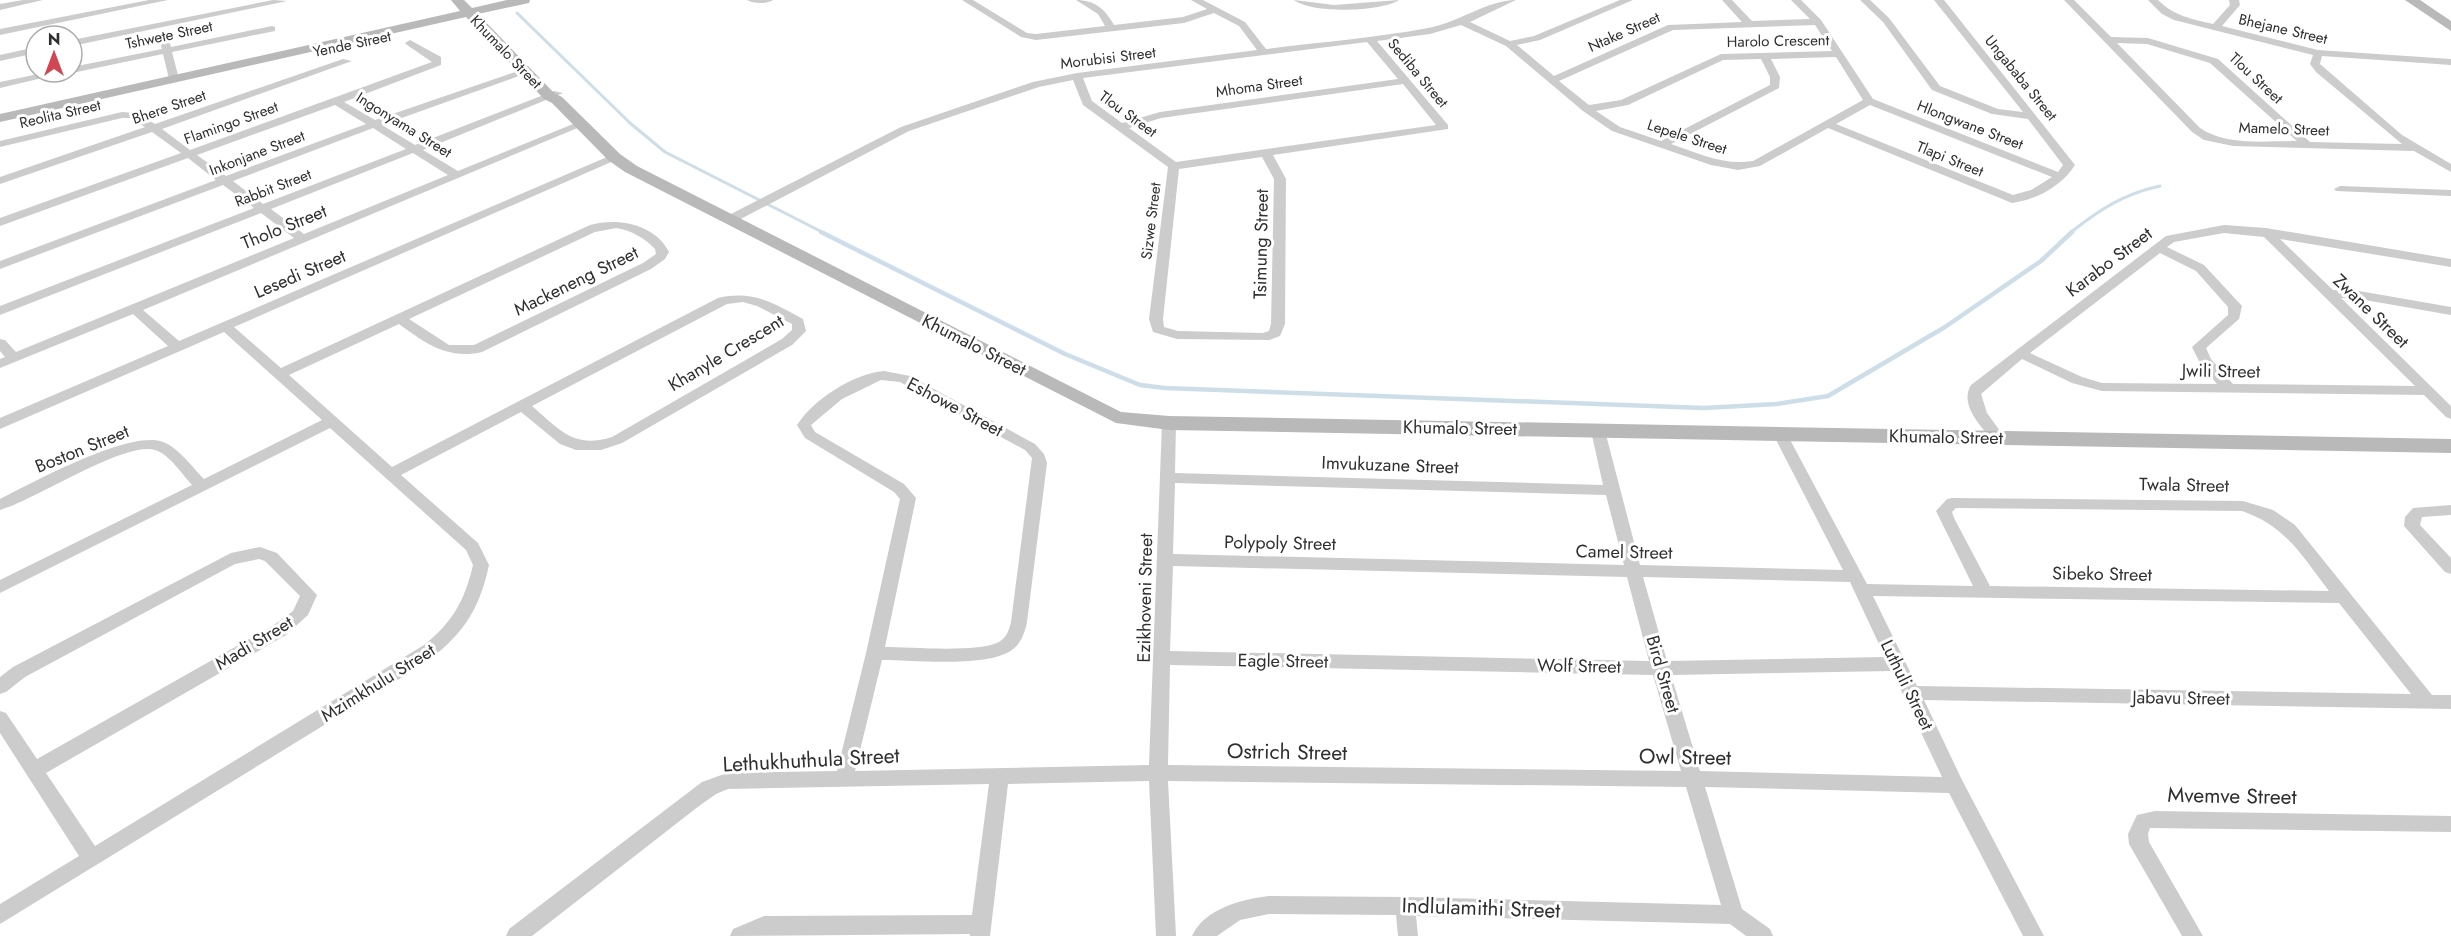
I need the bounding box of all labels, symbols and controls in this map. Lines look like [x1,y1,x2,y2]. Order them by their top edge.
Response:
street label: Ntake Street [1584,6,1664,58]
street label: Bhejane Street [2236,8,2330,50]
street label: Khumalo Street [465,10,547,94]
street label: Tshwete Street [123,15,215,55]
north arrow [24,24,84,84]
street label: Yende Street [311,25,393,63]
text: N [48,28,60,51]
street label: Harolo Crescent [1727,29,1830,53]
street label: Ungababa Street [1979,30,2063,126]
street label: Sediba Street [1382,34,1454,113]
street label: Morubisi Street [1059,41,1157,75]
street label: Tlou Street [2224,47,2288,109]
street label: Mhoma Street [1214,69,1304,103]
street label: Bhere Street [129,84,209,130]
street label: Tlou Street [1095,85,1162,143]
street label: Ingonyama Street [352,87,456,163]
street label: Reolita Street [17,94,103,134]
street label: Hlongwane Street [1914,95,2027,155]
street label: Flamingo Street [181,96,281,150]
street label: Lepele Street [1645,114,1730,160]
street label: Mamelo Street [2238,116,2330,142]
street label: Inkonjane Street [206,125,308,181]
street label: Tlapi Street [1913,136,1987,183]
street label: Rabbit Street [231,163,315,213]
street label: Sizwe Street [1135,181,1167,261]
street label: Tsimung Street [1247,188,1275,299]
street label: Tholo Street [237,198,331,256]
street label: Karabo Street [2060,220,2158,303]
street label: Mackeneng Street [509,239,643,322]
street label: Lesedi Street [250,243,350,305]
street label: Zwane Street [2327,268,2415,354]
street label: Khanyle Crescent [663,308,789,398]
street label: Khumalo Street [917,308,1031,383]
street label: Jwili Street [2180,357,2261,385]
street label: Eshowe Street [902,371,1008,444]
street label: Khumalo Street [1403,414,1518,442]
street label: Boston Street [31,418,133,480]
street label: Khumalo Street [1889,423,2004,451]
street label: Imvukuzane Street [1321,450,1460,480]
street label: Twala Street [2139,471,2230,499]
street label: Polypoly Street [1224,529,1337,557]
street label: Ezikhoveni Street [1131,533,1159,663]
street label: Camel Street [1575,538,1673,566]
street label: Sibeko Street [2052,560,2153,588]
street label: Madi Street [210,609,298,676]
street label: Bird Street [1640,632,1687,716]
street label: Luthuli Street [1874,635,1940,735]
street label: Mzimkhulu Street [316,637,441,729]
street label: Eagle Street [1237,647,1329,675]
street label: Wolf Street [1537,652,1622,680]
street label: Jabavu Street [2130,684,2231,712]
street label: Ostrich Street [1227,736,1347,768]
street label: Lethukhuthula Street [722,740,900,780]
street label: Owl Street [1639,741,1731,773]
street label: Mvemve Street [2167,780,2297,812]
street label: Indlulamithi Street [1401,890,1561,926]

